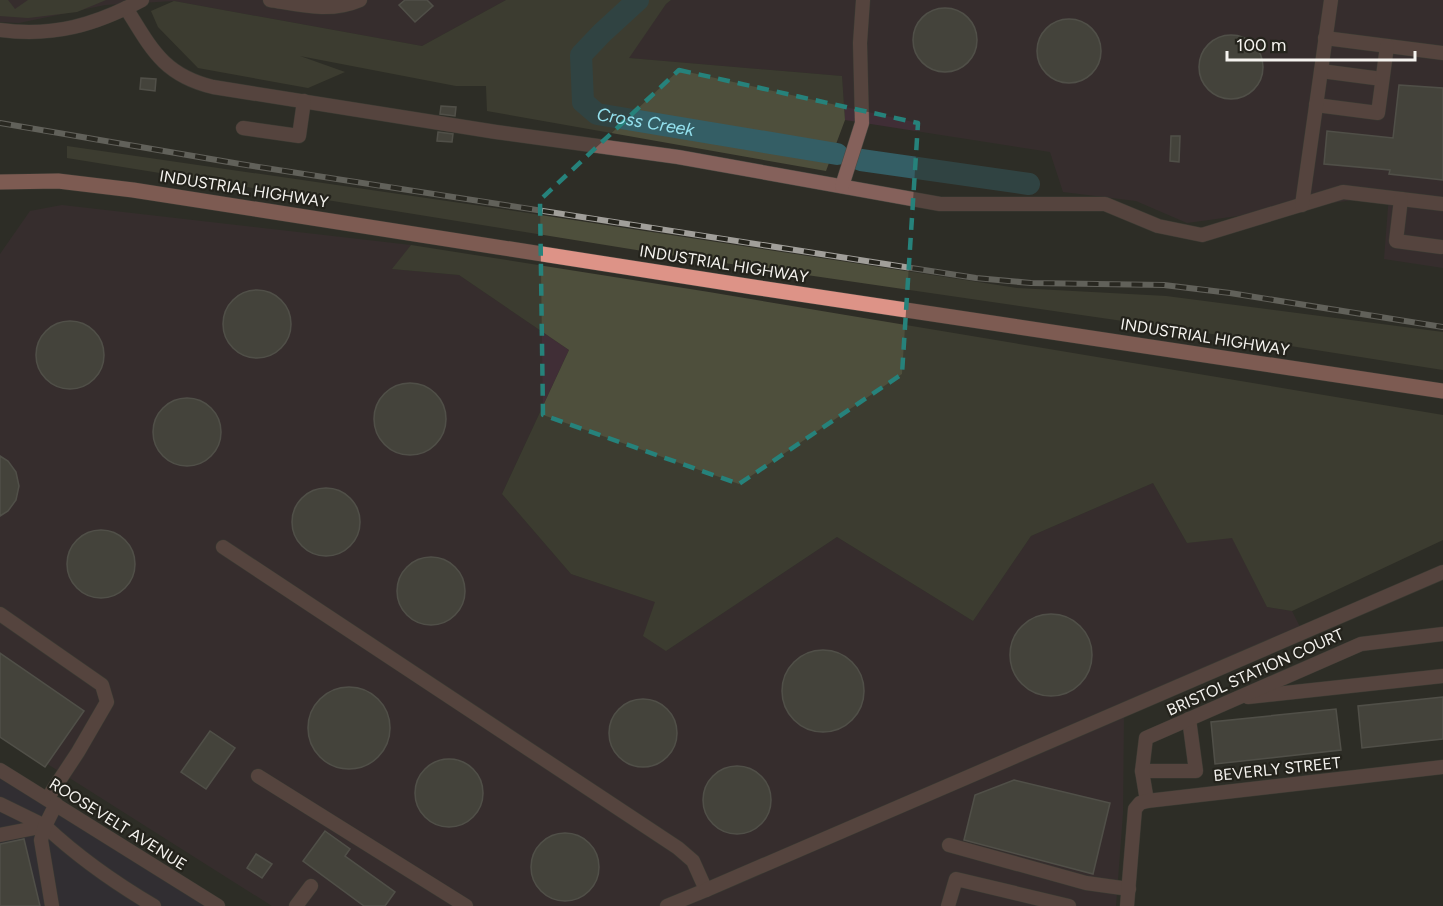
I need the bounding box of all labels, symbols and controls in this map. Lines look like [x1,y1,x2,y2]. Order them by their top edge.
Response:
scale bar [1227,24,1414,62]
text: 100 m [1236,34,1286,56]
water label: Cross Creek [595,103,697,141]
street label: INDUSTRIAL HIGHWAY [158,166,330,212]
street label: INDUSTRIAL HIGHWAY [638,241,810,287]
street label: INDUSTRIAL HIGHWAY [1119,314,1291,360]
street label: BRISTOL STATION COURT [1164,624,1347,720]
street label: BEVERLY STREET [1212,753,1342,785]
street label: ROOSEVELT AVENUE [46,774,190,874]

